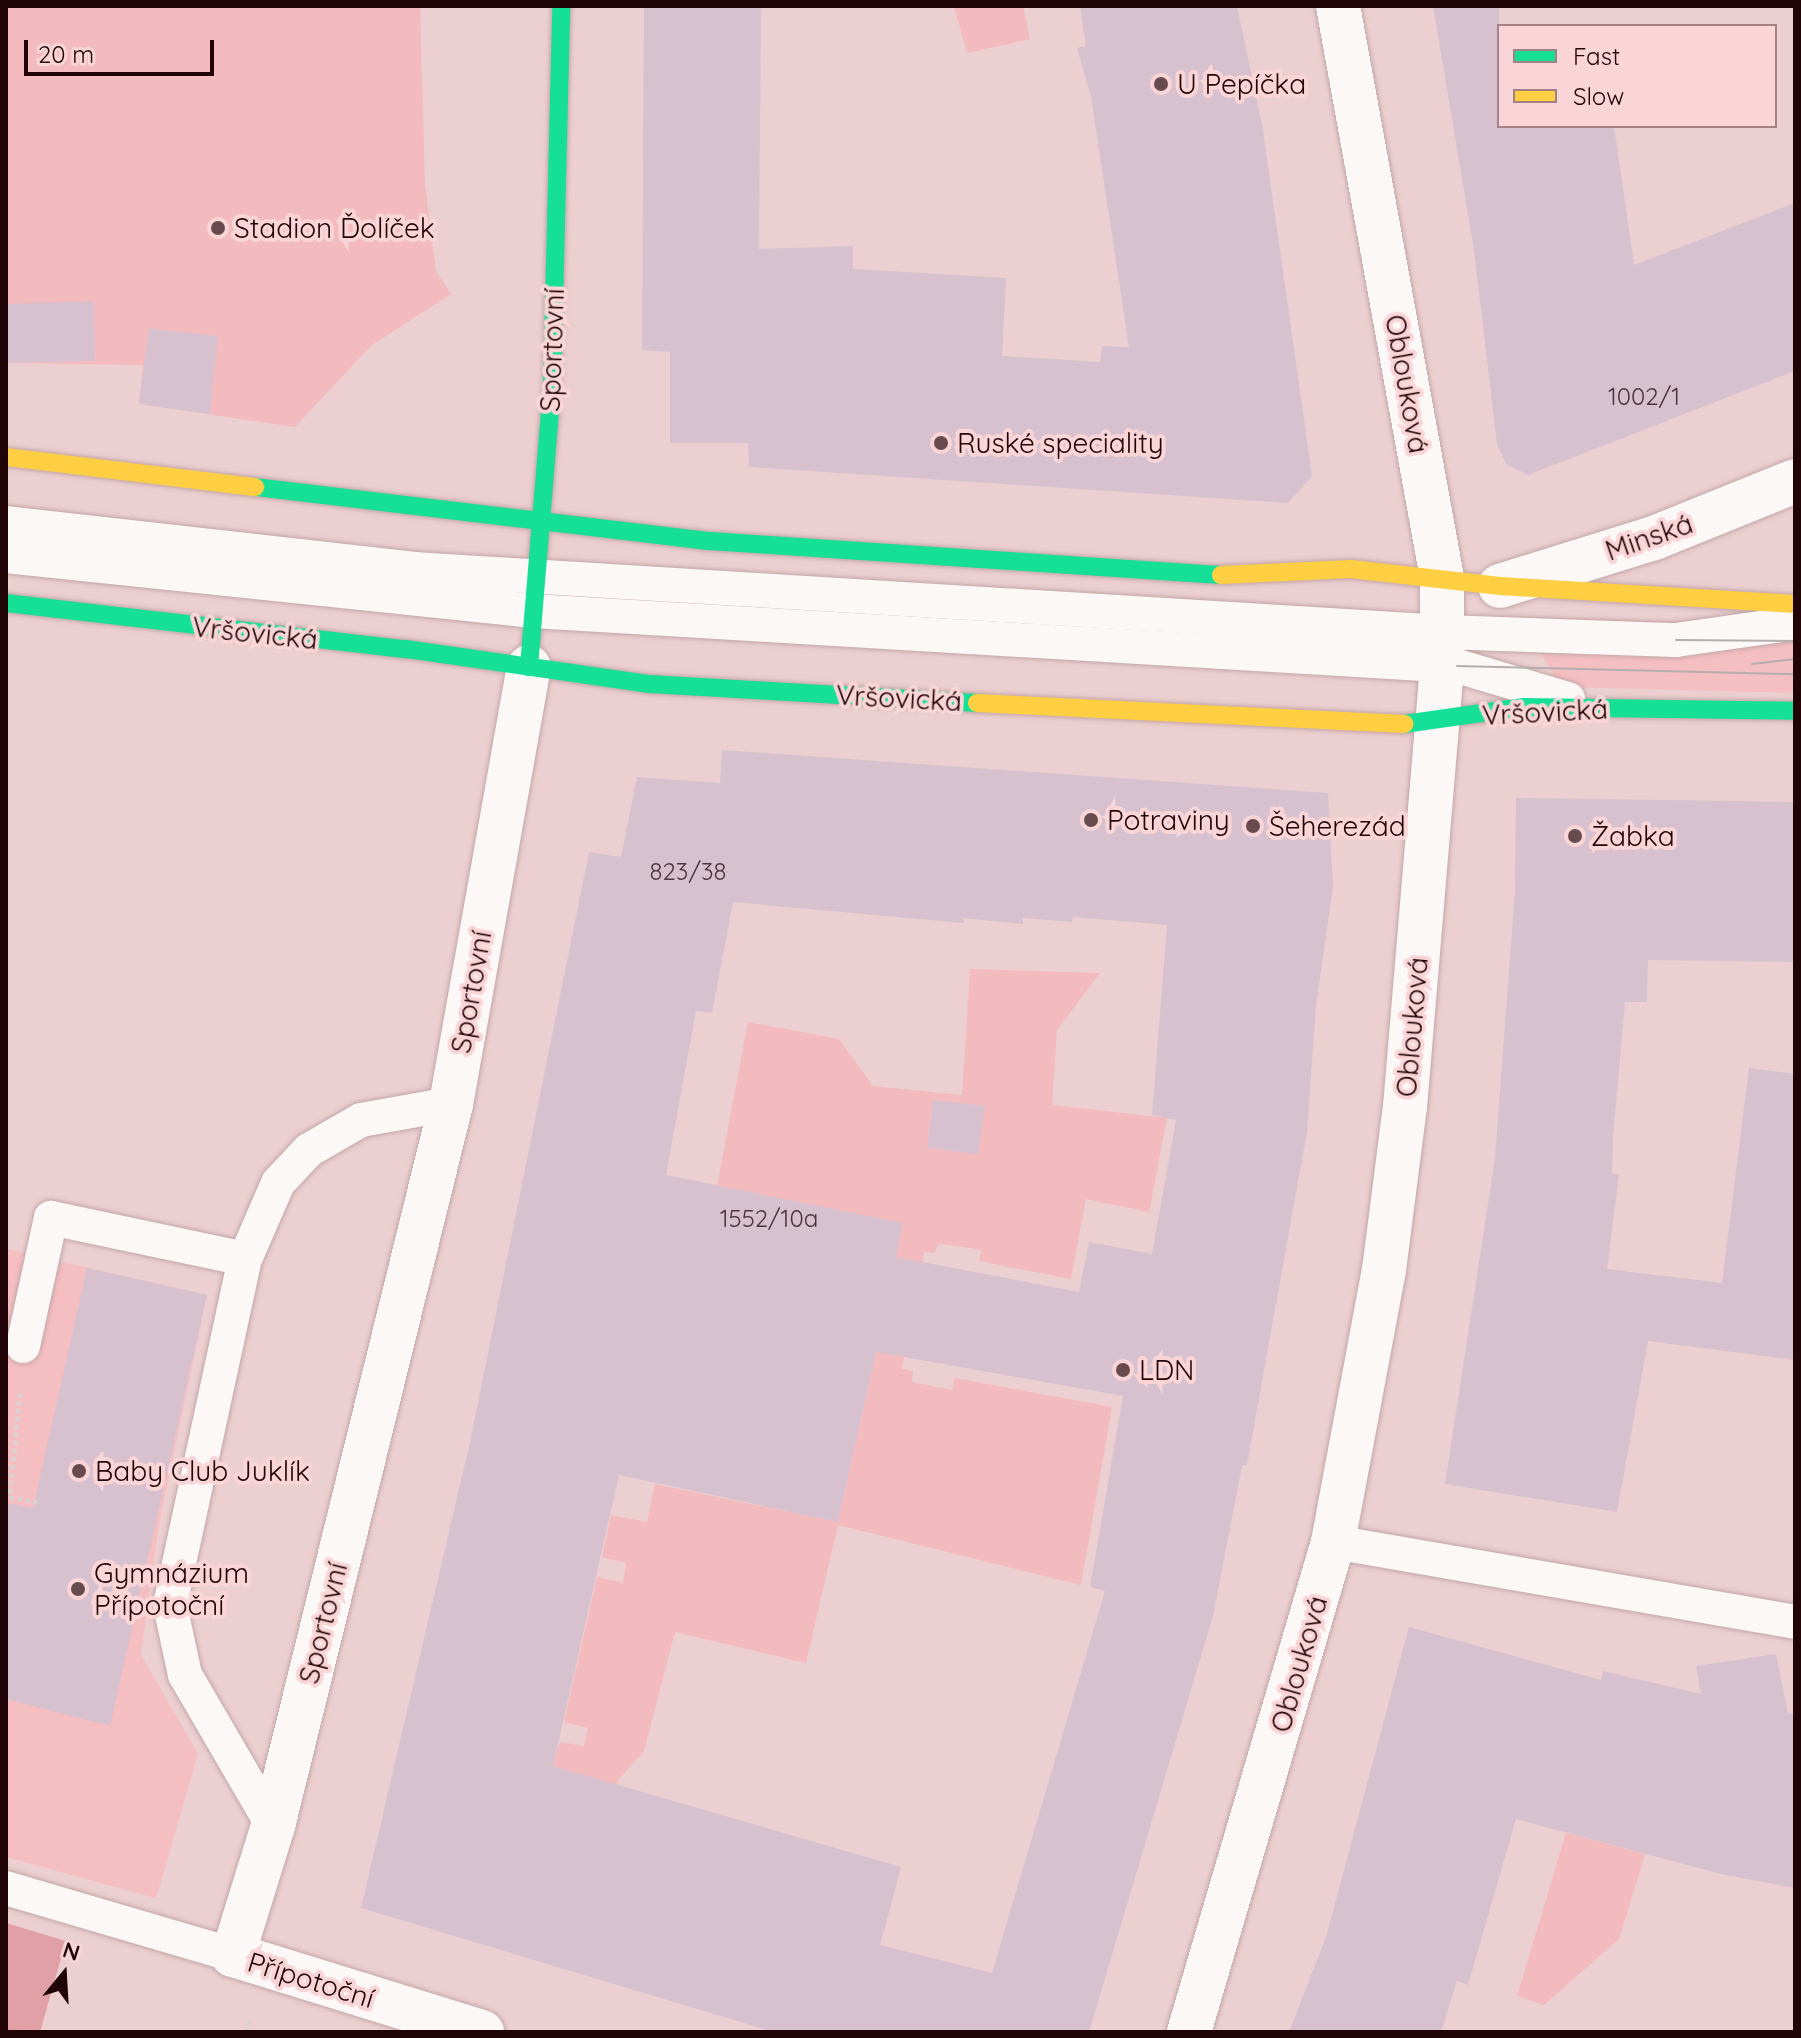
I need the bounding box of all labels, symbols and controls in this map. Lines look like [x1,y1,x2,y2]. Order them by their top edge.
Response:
scale bar [28,24,218,74]
legend [1497,24,1777,128]
text: 20 m [38,39,94,69]
text: Fast [1573,41,1620,71]
place label: U Pepíčka [1177,67,1306,101]
marker: U Pepíčka [1152,75,1170,93]
text: Slow [1573,81,1624,111]
place label: Stadion Ďolíček [234,211,435,245]
marker: Stadion Ďolíček [209,219,227,237]
street label: Sportovní [533,288,571,412]
street label: Oblouková [1378,312,1436,456]
house number: 1002/1 [1608,383,1680,411]
place label: Ruské speciality [957,426,1164,460]
marker: Ruské speciality [932,434,950,452]
street label: Minská [1601,506,1697,568]
street label: Vršovická [191,610,319,656]
street label: Vršovická [835,678,963,718]
street label: Vršovická [1481,692,1609,732]
place label: Potraviny [1107,803,1230,837]
place label: Šeherezád [1269,809,1406,843]
marker: Potraviny [1082,811,1100,829]
marker: Šeherezád [1244,817,1262,835]
place label: Žabka [1591,819,1675,853]
marker: Žabka [1566,827,1584,845]
house number: 823/38 [650,858,726,886]
street label: Sportovní [444,928,498,1056]
street label: Oblouková [1389,956,1435,1098]
house number: 1552/10a [720,1205,818,1233]
place label: LDN [1139,1353,1194,1387]
marker: LDN [1114,1361,1132,1379]
place label: Baby Club Juklík [95,1454,310,1488]
marker: Baby Club Juklík [70,1462,88,1480]
place label: Gymnázium Přípotoční [94,1556,249,1622]
street label: Sportovní [292,1559,354,1687]
marker: Gymnázium Přípotoční [69,1580,87,1598]
street label: Oblouková [1264,1592,1334,1736]
north arrow [24,1934,104,2014]
text: N [59,1935,83,1967]
street label: Přípotoční [244,1945,378,2015]

